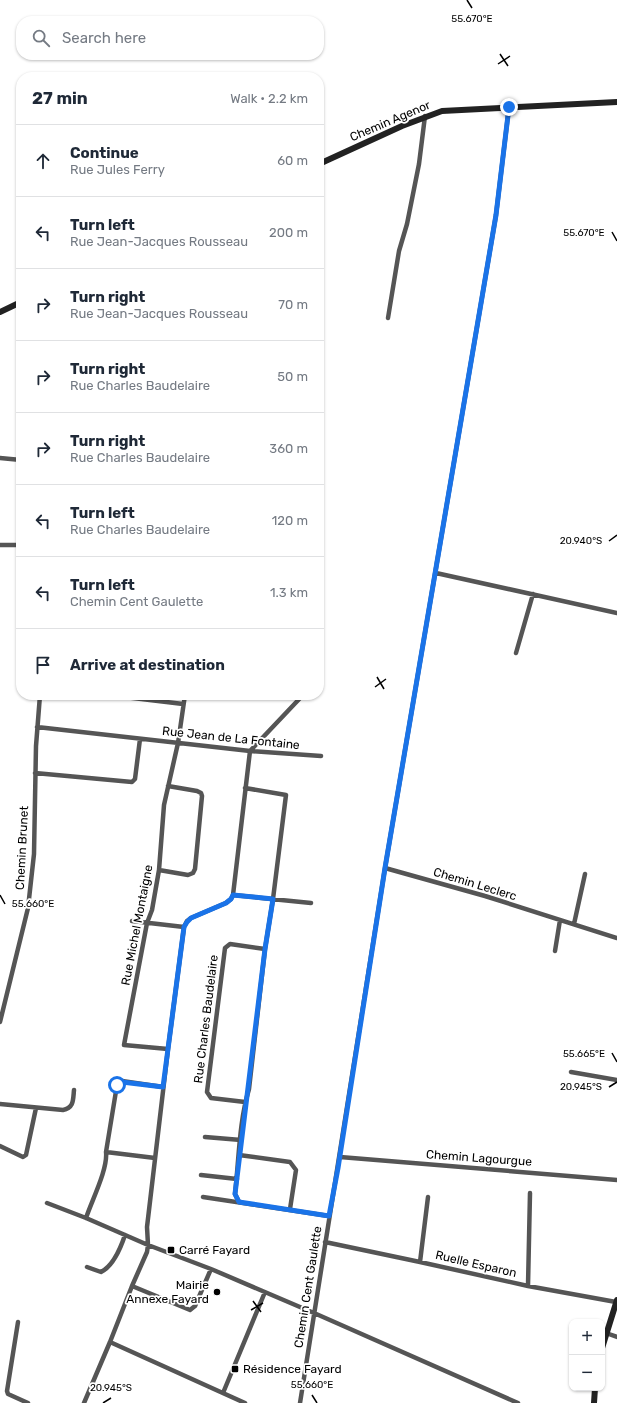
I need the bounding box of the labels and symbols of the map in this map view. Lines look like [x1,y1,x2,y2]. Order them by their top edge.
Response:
text: 55.670°E [451,13,493,25]
street label: Chemin Agenor [348,98,433,144]
route end [500,98,518,116]
text: 55.670°E [563,227,605,239]
text: 20.940°S [560,535,602,547]
street label: Rue Jean de La Fontaine [162,724,301,752]
street label: Chemin Brunet [13,805,31,890]
street label: Rue Michel Montaigne [118,863,156,987]
street label: Chemin Leclerc [432,865,519,903]
text: 55.660°E [12,898,54,910]
street label: Rue Charles Baudelaire [191,954,221,1084]
text: 55.665°E [563,1048,605,1060]
route start [108,1076,126,1094]
text: 20.945°S [560,1081,602,1093]
street label: Chemin Lagourgue [426,1147,533,1169]
street label: Chemin Cent Gaulette [291,1225,325,1349]
place label: Carré Fayard [179,1243,250,1257]
marker: Carré Fayard [166,1245,176,1255]
street label: Ruelle Esparon [434,1248,518,1280]
place label: Mairie Annexe Fayard [126,1278,209,1306]
marker: Mairie Annexe Fayard [212,1287,222,1297]
place label: Résidence Fayard [243,1362,342,1376]
marker: Résidence Fayard [230,1364,240,1374]
text: 55.660°E [291,1379,333,1391]
text: 20.945°S [90,1382,132,1394]

